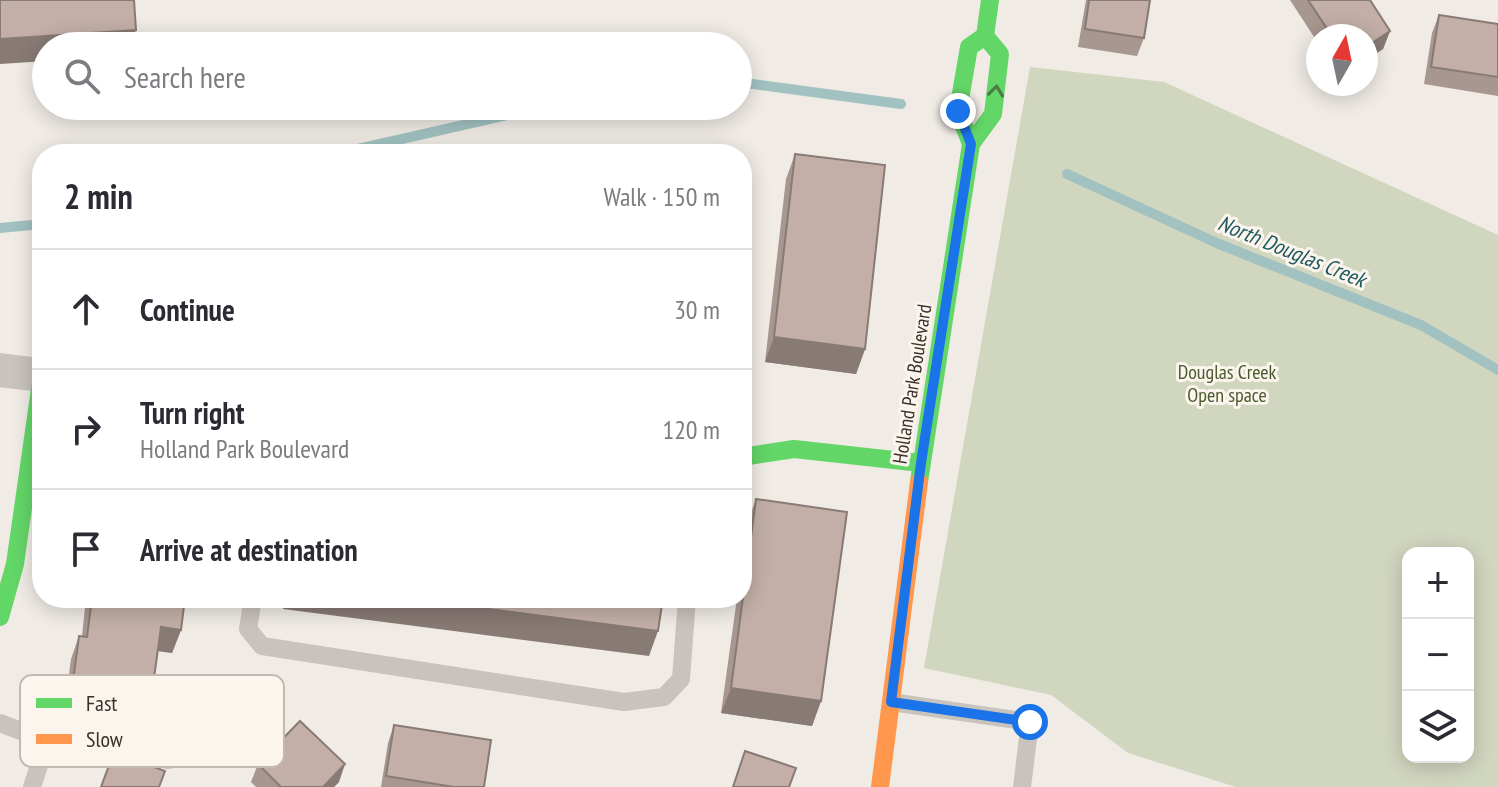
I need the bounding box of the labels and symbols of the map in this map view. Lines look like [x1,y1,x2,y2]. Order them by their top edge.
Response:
north arrow [1306,24,1378,96]
one-way arrow [987,84,1004,97]
route end [940,93,976,129]
water label: North Douglas Creek [1214,209,1372,294]
street label: Holland Park Boulevard [887,302,937,466]
park label: Douglas Creek Open space [1178,359,1277,408]
legend [20,675,284,767]
text: Fast [86,689,117,717]
route start [1012,704,1048,740]
text: Slow [86,725,123,753]

